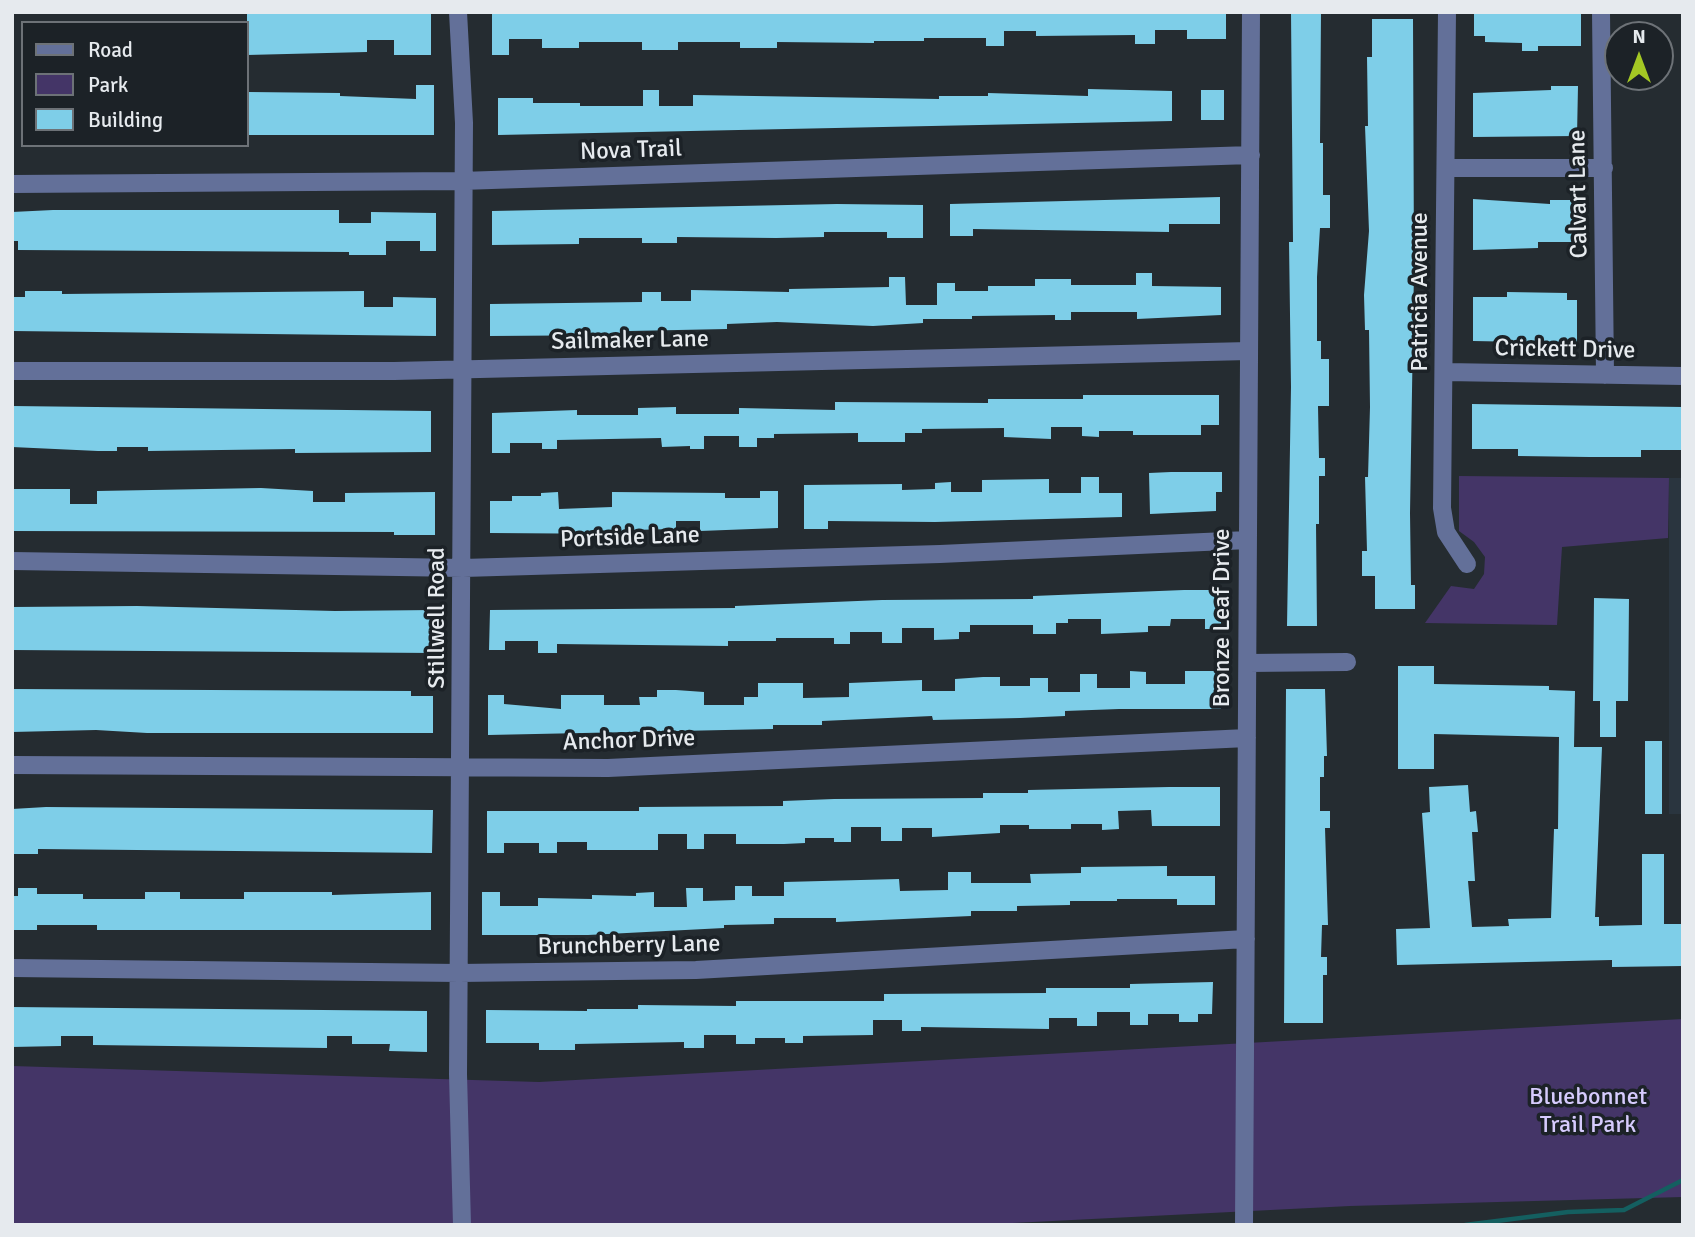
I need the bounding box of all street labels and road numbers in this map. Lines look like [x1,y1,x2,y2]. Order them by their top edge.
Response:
street label: Calvart Lane [1563,129,1595,259]
street label: Nova Trail [580,135,682,167]
street label: Patricia Avenue [1407,212,1435,372]
street label: Sailmaker Lane [551,325,709,357]
street label: Crickett Drive [1494,334,1636,366]
street label: Portside Lane [560,521,700,555]
street label: Bronze Leaf Drive [1209,529,1237,707]
street label: Stillwell Road [424,547,452,689]
street label: Anchor Drive [562,724,696,758]
street label: Brunchberry Lane [537,930,721,962]

